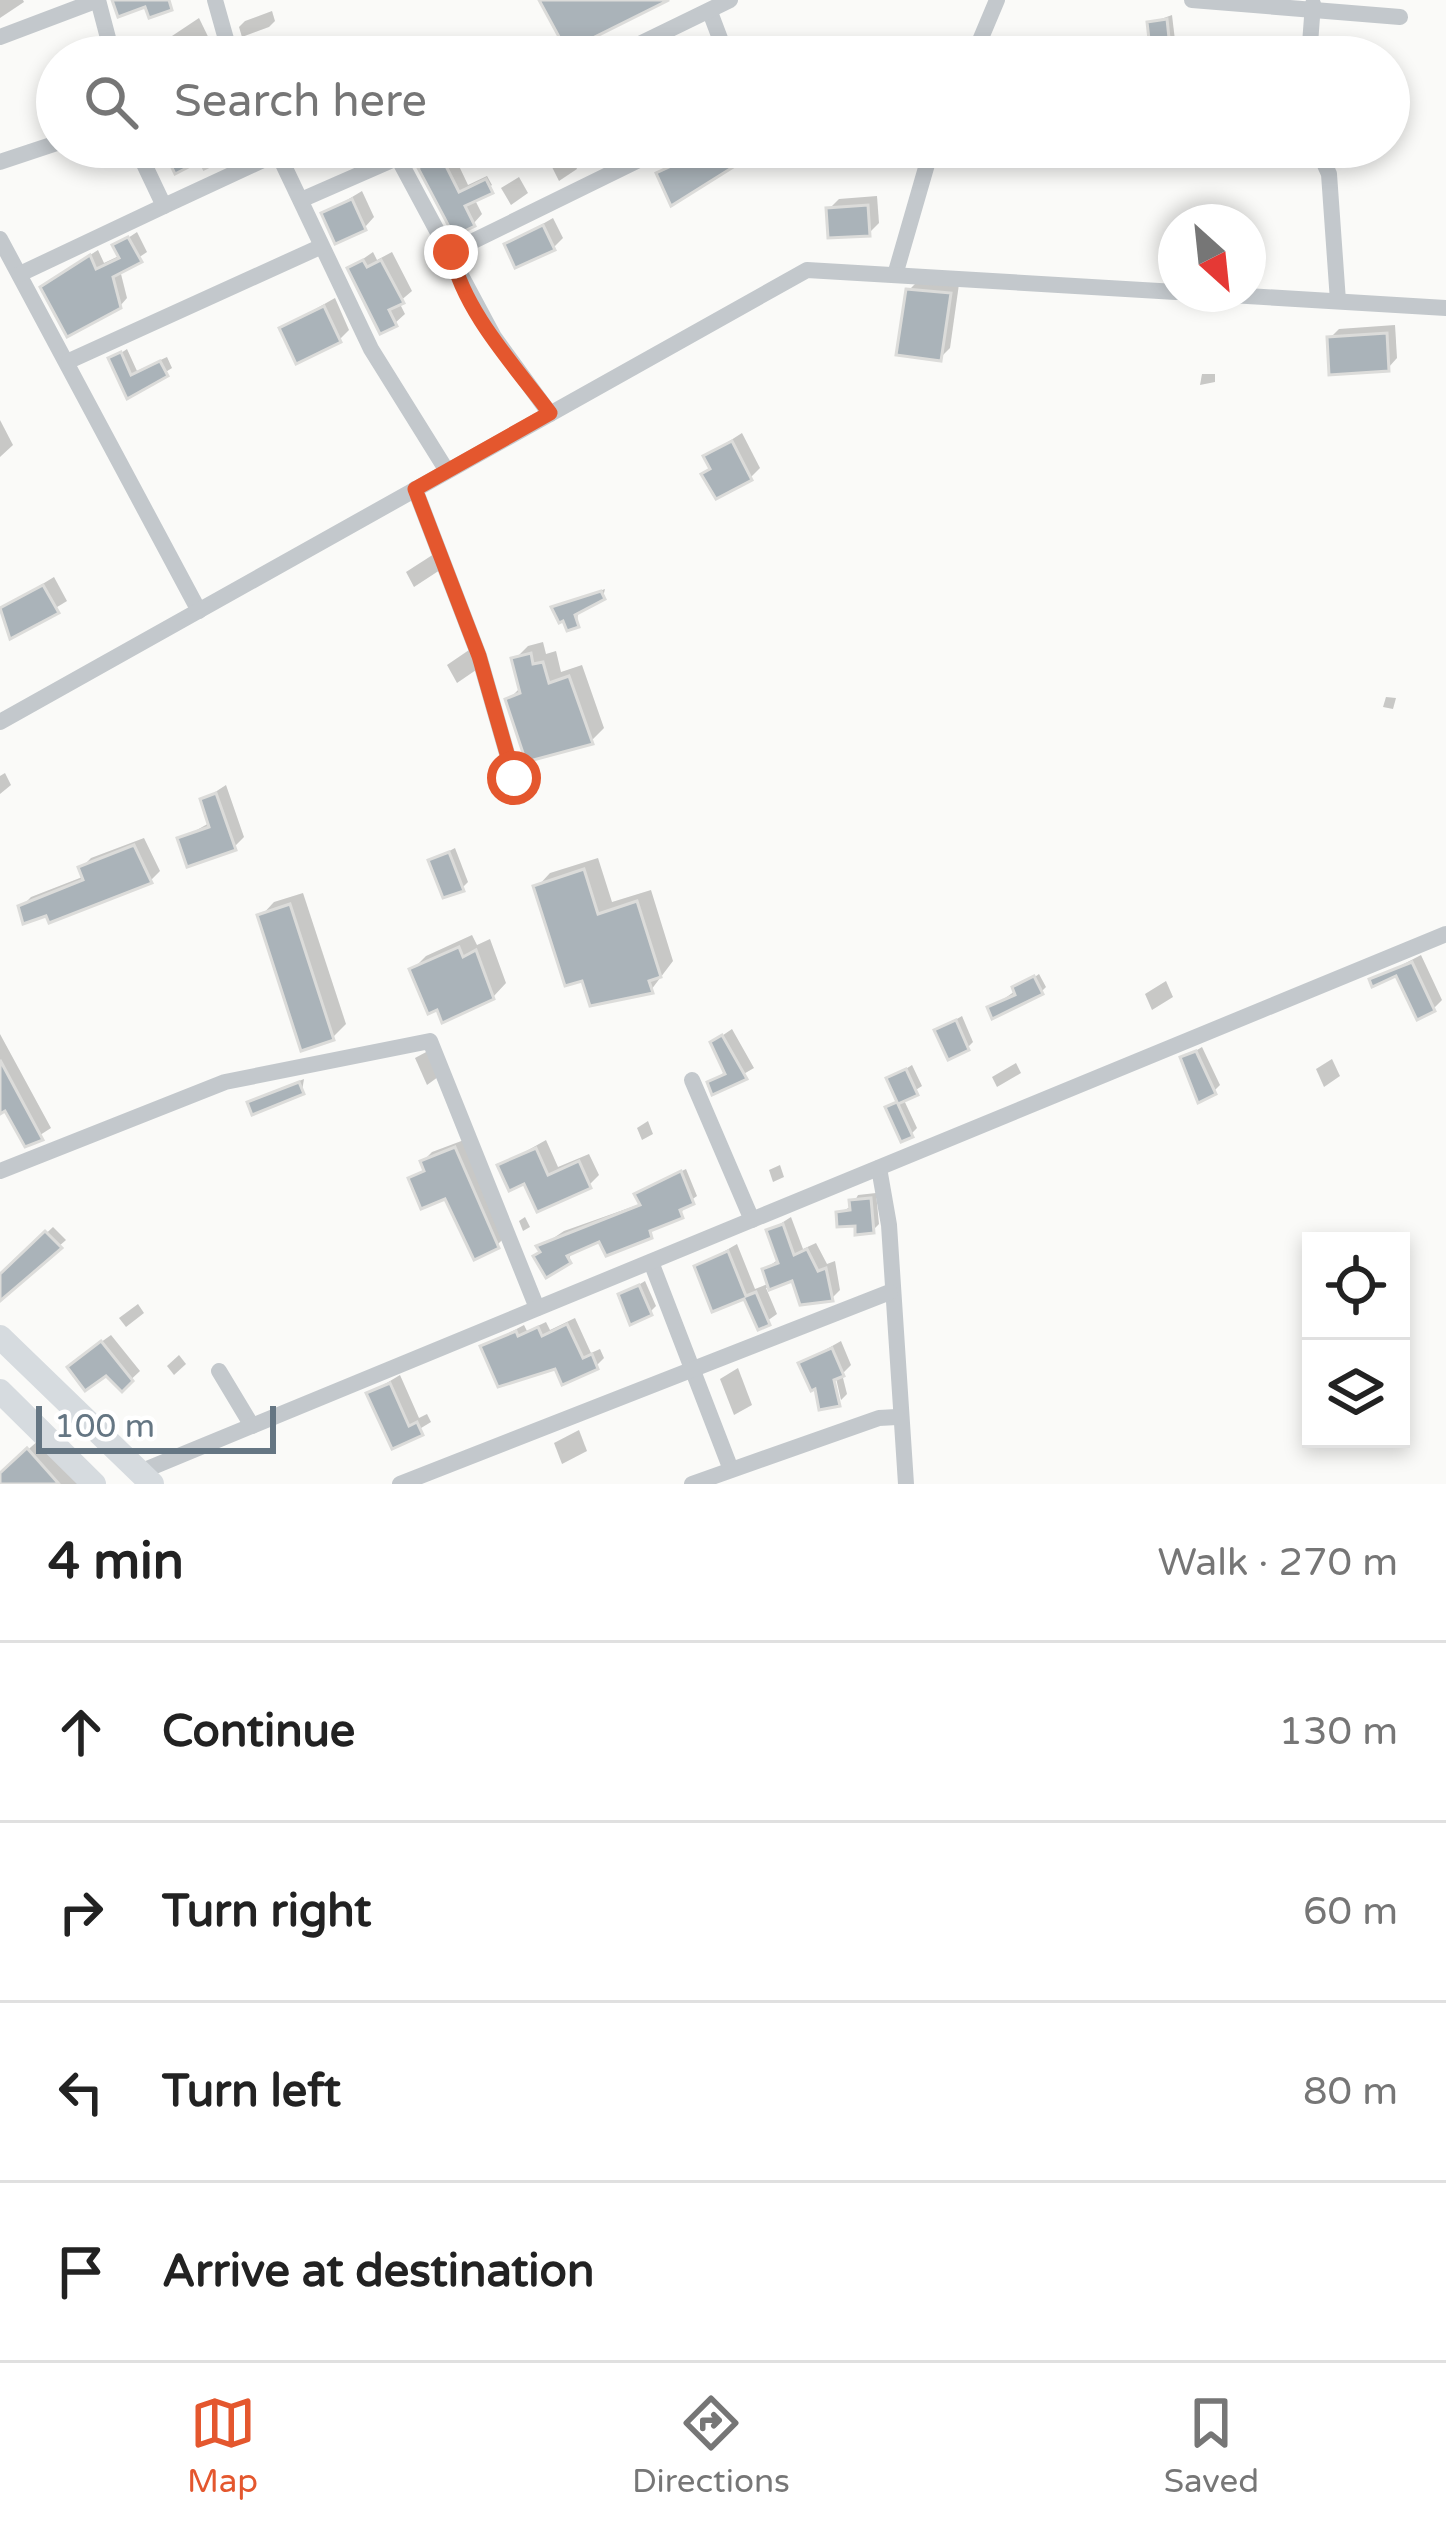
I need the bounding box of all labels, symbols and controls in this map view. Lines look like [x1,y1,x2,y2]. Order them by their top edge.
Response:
search box [36,36,1410,168]
icon: search [78,69,144,135]
text: Search here [174,75,427,129]
north arrow [1158,204,1266,312]
route end [424,225,478,279]
route start [487,751,541,805]
map controls [1302,1232,1410,1448]
button: locate [1302,1232,1410,1340]
button: layers [1302,1340,1410,1448]
scale bar [36,1400,276,1453]
text: 100 m [54,1407,155,1446]
text: 4 min [48,1531,184,1593]
text: Walk · 270 m [1157,1539,1398,1586]
icon: ahead [48,1699,114,1765]
text: Continue [162,1705,355,1759]
text: 130 m [1279,1708,1398,1755]
icon: right [48,1879,114,1945]
text: Turn right [162,1885,371,1939]
text: 60 m [1303,1888,1398,1935]
icon: left [48,2059,114,2125]
text: Turn left [162,2065,341,2119]
text: 80 m [1303,2068,1398,2115]
icon: arrive [48,2239,114,2305]
text: Arrive at destination [162,2245,594,2299]
tab: Map [187,2390,258,2501]
tab: Directions [632,2390,790,2501]
tab: Saved [1164,2390,1259,2501]

